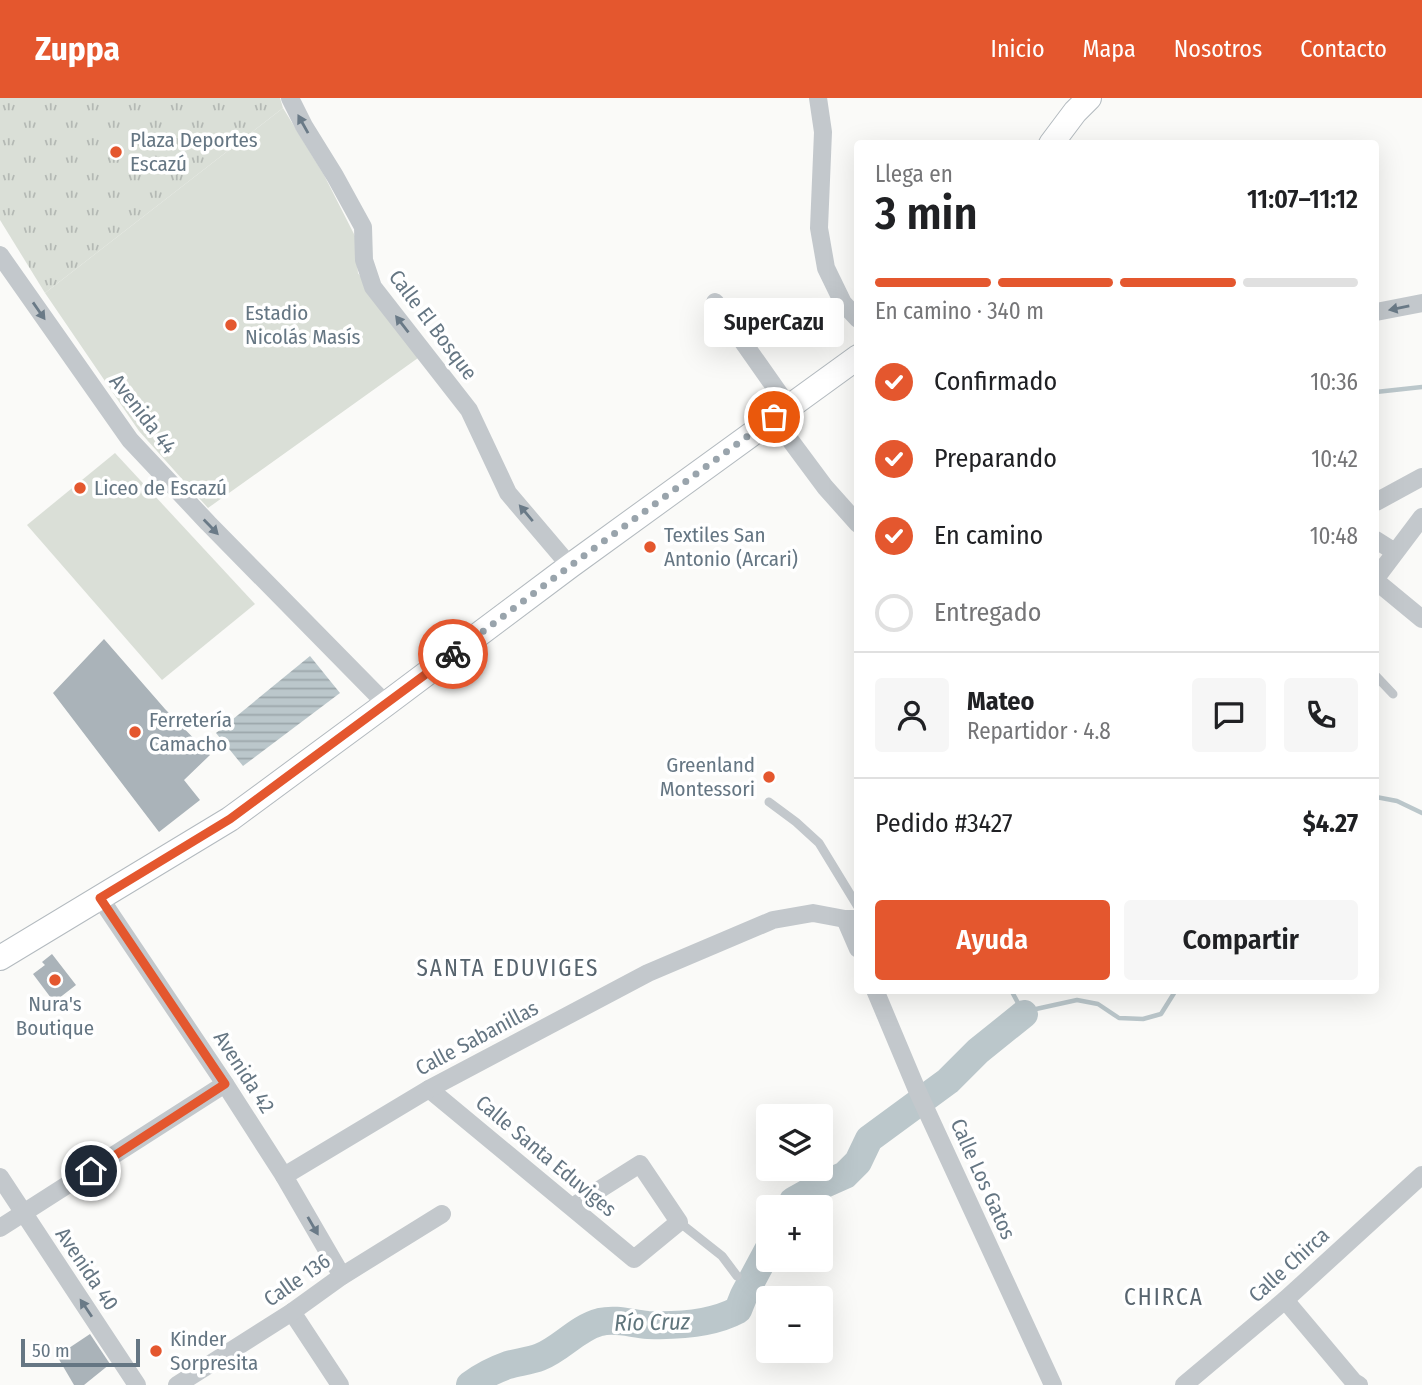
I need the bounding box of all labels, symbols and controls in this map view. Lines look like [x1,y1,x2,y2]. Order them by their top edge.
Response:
text: Zuppa [35,29,120,69]
text: Inicio [991,35,1045,63]
text: Mapa [1083,35,1136,63]
text: Nosotros [1174,35,1262,63]
text: Contacto [1300,35,1387,63]
one-way arrow [298,114,310,134]
place label: Plaza Deportes Escazú [130,127,258,177]
marker: Plaza Deportes Escazú [108,144,124,160]
text: Llega en [875,160,953,188]
text: 11:07–11:12 [1247,184,1358,215]
text: 3 min [875,186,978,241]
street label: Calle El Bosque [383,265,483,385]
text: En camino · 340 m [875,297,1044,325]
callout: SuperCazu [704,298,844,347]
place label: Estadio Nicolás Masís [245,300,360,350]
one-way arrow [32,302,46,320]
one-way arrow [1388,303,1410,314]
text: SuperCazu [724,308,824,336]
one-way arrow [395,316,410,333]
marker: Estadio Nicolás Masís [223,317,239,333]
icon: check [875,363,913,401]
text: Confirmado [934,366,1057,397]
text: 10:36 [1310,368,1358,396]
street label: Avenida 44 [104,369,182,459]
pin [744,387,804,447]
icon: bag [755,398,793,436]
icon: check [875,440,913,478]
text: Preparando [934,443,1057,474]
text: 10:42 [1311,445,1358,473]
place label: Liceo de Escazú [94,475,227,501]
marker: Liceo de Escazú [72,480,88,496]
one-way arrow [519,505,534,522]
icon: check [875,517,913,555]
one-way arrow [203,518,220,535]
text: En camino [934,520,1043,551]
place label: Textiles San Antonio (Arcari) [664,522,798,572]
text: 10:48 [1310,522,1358,550]
marker: Textiles San Antonio (Arcari) [642,539,658,555]
text: Entregado [934,597,1041,628]
courier [418,619,488,689]
icon: bike [434,635,472,673]
button: person [875,678,949,752]
button: chat [1192,678,1266,752]
button: phone [1284,678,1358,752]
text: Mateo [967,686,1034,717]
place label: Ferretería Camacho [149,707,232,757]
text: Repartidor · 4.8 [967,717,1111,745]
marker: Ferretería Camacho [127,724,143,740]
place label: Greenland Montessori [660,752,755,802]
marker: Greenland Montessori [761,769,777,785]
text: Pedido #3427 [875,808,1013,839]
text: $4.27 [1303,808,1358,839]
button: Ayuda [875,900,1110,980]
button: Compartir [1124,900,1358,980]
district label: SANTA EDUVIGES [417,954,599,982]
marker: Nura's Boutique [47,972,63,988]
place label: Nura's Boutique [16,991,94,1041]
street label: Calle Sabanillas [411,995,543,1081]
street label: Avenida 42 [208,1026,280,1118]
street label: Calle Santa Eduviges [470,1090,622,1222]
map controls [756,1104,833,1363]
button: layers [756,1104,833,1181]
street label: Calle Los Gatos [945,1115,1021,1243]
pin [61,1141,121,1201]
icon: home [72,1152,110,1190]
button: + [756,1195,833,1272]
one-way arrow [306,1216,318,1236]
street label: Calle Chirca [1243,1222,1335,1308]
street label: Avenida 40 [50,1223,124,1315]
street label: Calle 136 [259,1248,335,1312]
district label: CHIRCA [1124,1283,1204,1311]
button: − [756,1286,833,1363]
one-way arrow [79,1299,93,1317]
water label: Río Cruz [614,1307,691,1337]
place label: Kinder Sorpresita [170,1326,258,1376]
scale bar [21,1336,140,1368]
text: 50 m [32,1339,70,1362]
marker: Kinder Sorpresita [148,1343,164,1359]

